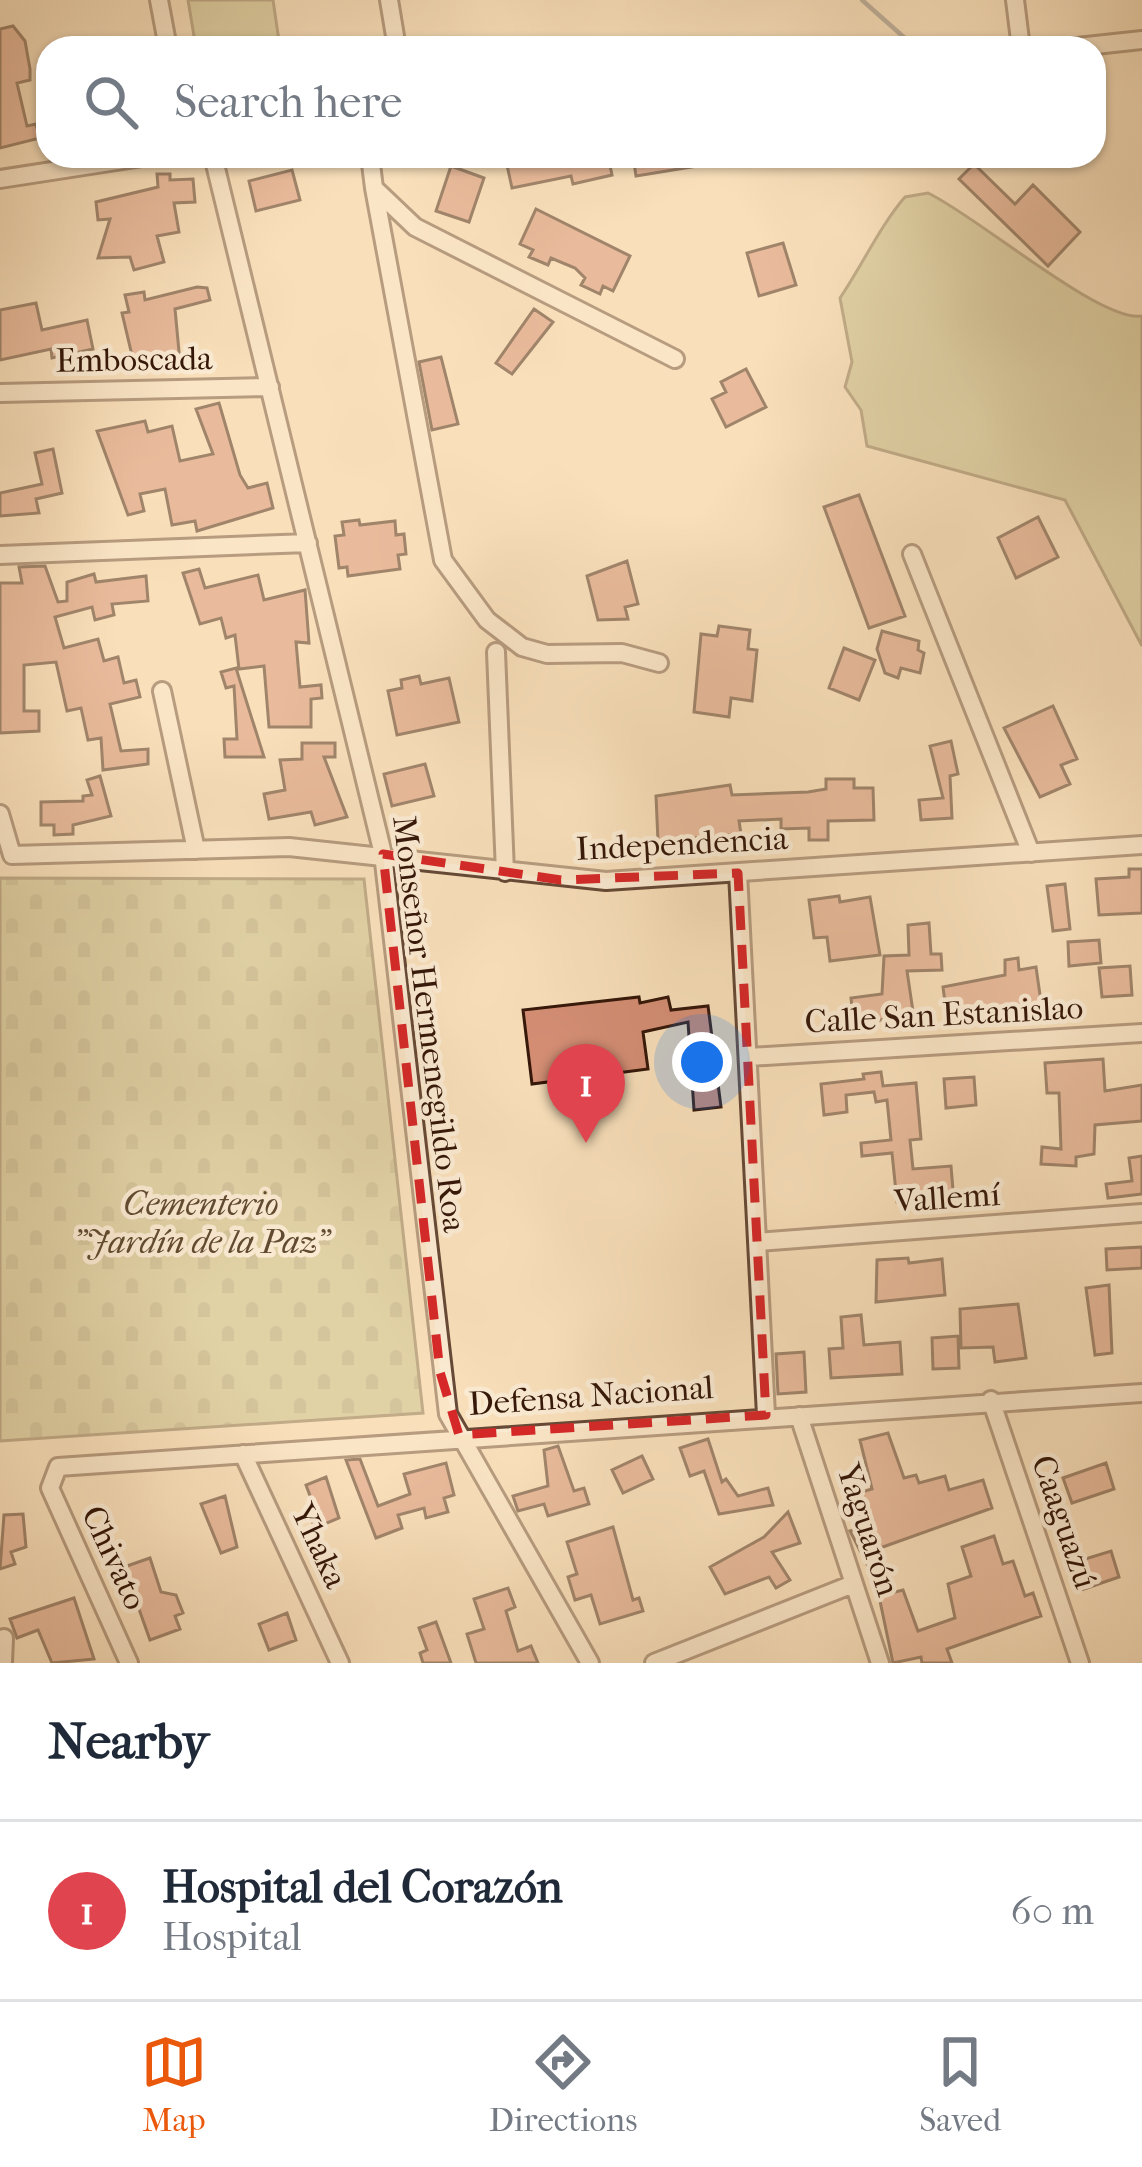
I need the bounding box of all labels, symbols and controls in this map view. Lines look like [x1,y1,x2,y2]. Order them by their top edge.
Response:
search box [36,36,1106,168]
icon: search [78,69,144,135]
text: Search here [174,76,402,129]
street label: Emboscada [55,339,213,381]
street label: Monseñor Hermenegildo Roa [384,814,474,1235]
street label: Independencia [575,819,790,869]
street label: Calle San Estanislao [804,988,1084,1042]
your location [672,1032,732,1092]
pin: 1 [547,1044,625,1143]
street label: Vallemí [892,1175,1002,1221]
park label: Cementerio "Jardín de la Paz" [73,1185,332,1262]
street label: Defensa Nacional [467,1368,715,1424]
street label: Caaguazú [1023,1450,1105,1594]
street label: Yaguarón [828,1458,908,1601]
street label: Yhaka [282,1497,356,1595]
street label: Chivato [73,1500,155,1616]
text: Nearby [48,1711,209,1771]
text: Hospital del Corazón [162,1861,563,1914]
text: 1 [80,1888,94,1934]
text: 60 m [1011,1888,1094,1934]
text: Hospital [162,1914,302,1960]
tab: Map [141,2029,207,2140]
tab: Directions [489,2029,637,2140]
tab: Saved [919,2029,1001,2140]

